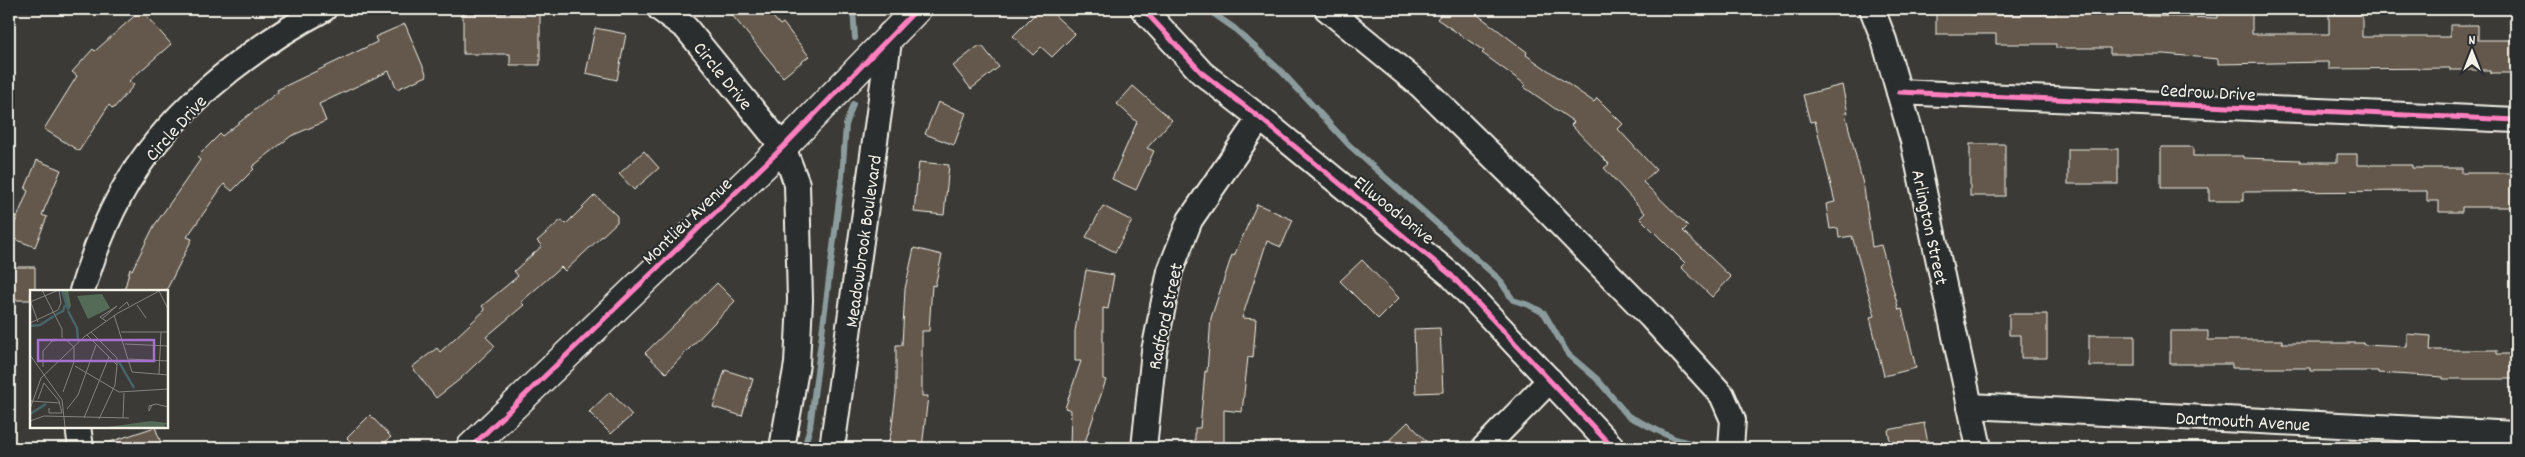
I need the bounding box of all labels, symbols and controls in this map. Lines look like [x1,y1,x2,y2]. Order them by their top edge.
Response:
north arrow [2448,28,2498,78]
text: N [2469,31,2476,51]
street label: Circle Drive [685,37,757,117]
street label: Cedrow Drive [2159,79,2256,110]
street label: Circle Drive [140,90,215,169]
street label: Meadowbrook Boulevard [840,154,891,329]
street label: Arlington Street [1902,168,1953,288]
street label: Ellwood Drive [1347,171,1439,253]
street label: Montlieu Avenue [637,172,740,273]
street label: Radford Street [1143,261,1192,373]
inset map [30,290,168,427]
street label: Dartmouth Avenue [2175,406,2311,440]

